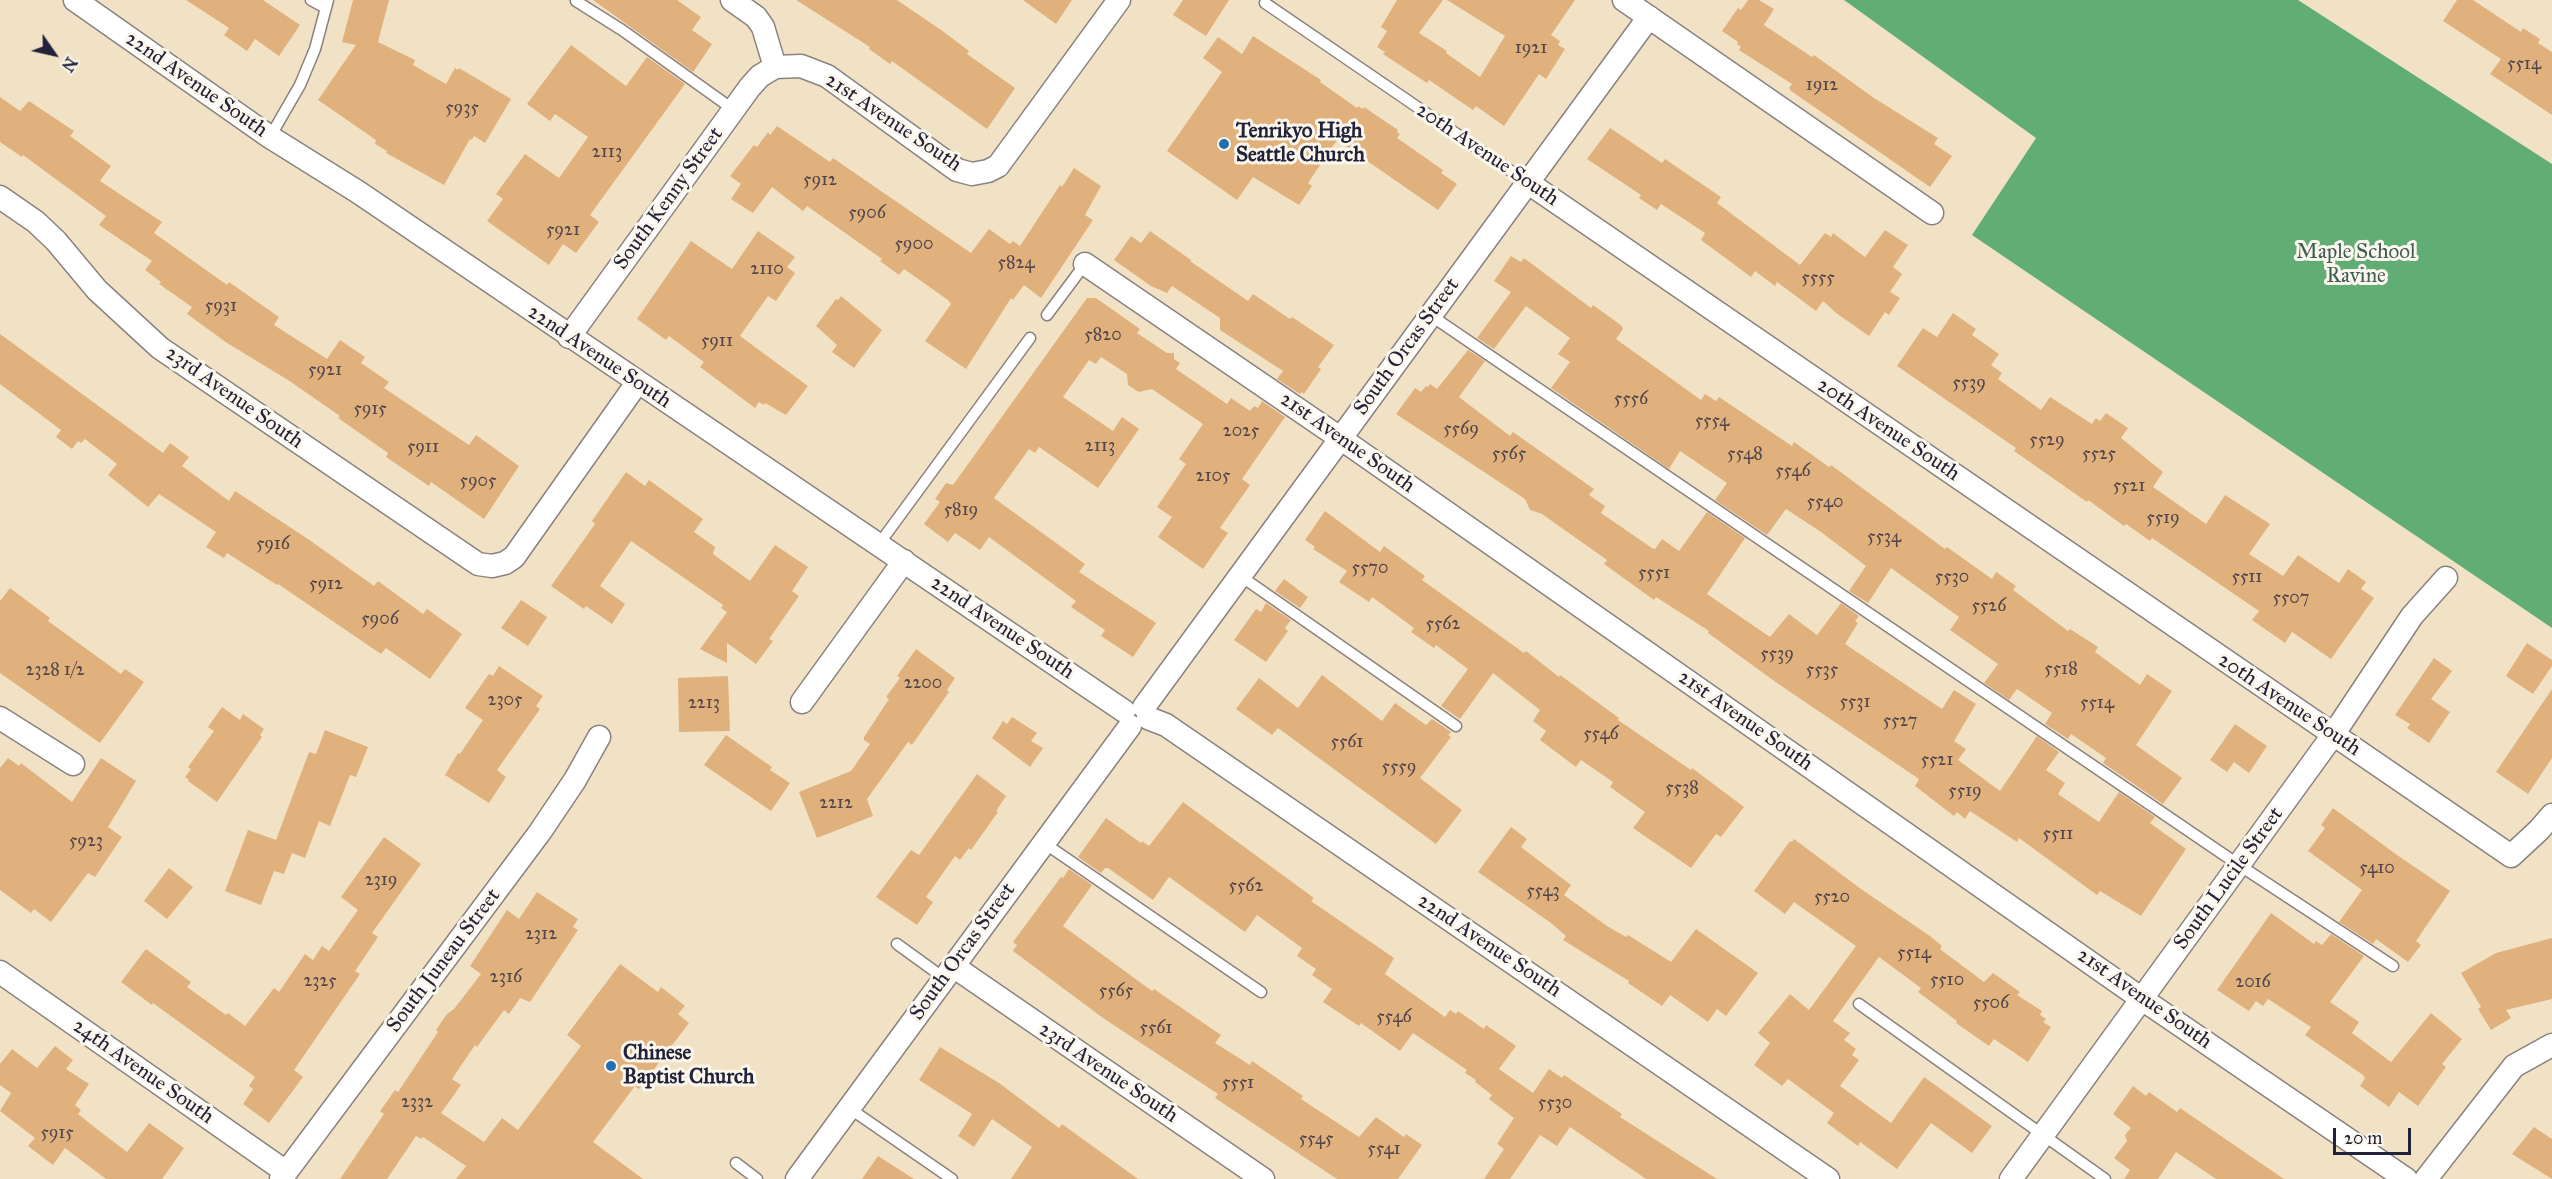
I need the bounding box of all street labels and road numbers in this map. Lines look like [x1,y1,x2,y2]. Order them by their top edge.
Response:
street label: 22nd Avenue South [120,27,272,143]
street label: 21st Avenue South [820,68,966,178]
street label: 20th Avenue South [1411,98,1563,212]
street label: South Kenny Street [609,123,729,275]
street label: South Orcas Street [1349,273,1465,421]
street label: 22nd Avenue South [522,300,676,414]
street label: 23rd Avenue South [160,341,308,455]
street label: 20th Avenue South [1812,373,1964,487]
street label: 21st Avenue South [1275,387,1419,499]
street label: 22nd Avenue South [925,571,1079,685]
street label: 20th Avenue South [2213,648,2365,762]
street label: 21st Avenue South [1673,665,1817,777]
street label: South Lucile Street [2169,803,2289,955]
street label: South Orcas Street [905,878,1021,1026]
street label: South Juneau Street [382,884,506,1038]
street label: 22nd Avenue South [1412,889,1566,1003]
street label: 21st Avenue South [2072,943,2216,1055]
street label: 24th Avenue South [68,1014,218,1130]
street label: 23rd Avenue South [1034,1017,1182,1129]

